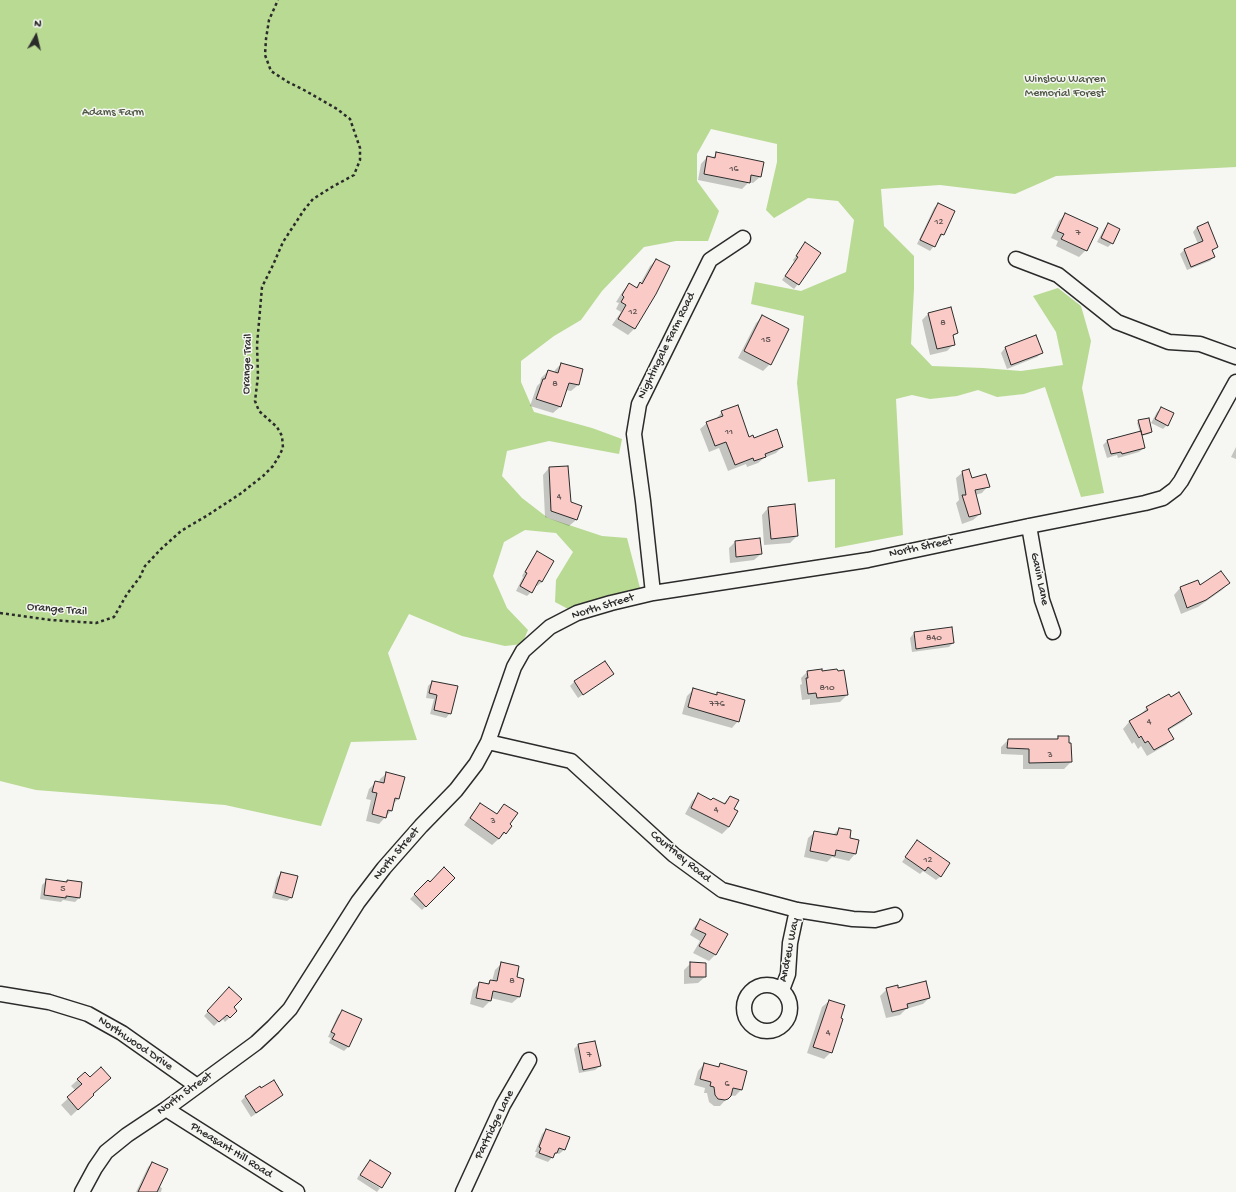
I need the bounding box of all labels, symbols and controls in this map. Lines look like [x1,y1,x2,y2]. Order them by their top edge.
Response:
north arrow [16,16,56,56]
text: N [33,18,42,31]
park label: Winslow Warren Memorial Forest [1024,73,1106,101]
park label: Adams Farm [82,106,144,120]
house number: 16 [729,163,739,175]
house number: 12 [935,216,943,228]
house number: 7 [1075,227,1081,239]
street label: Nightingale Farm Road [635,290,699,402]
house number: 12 [629,306,637,318]
house number: 8 [940,317,946,329]
street label: Orange Trail [240,334,256,394]
house number: 15 [761,334,771,346]
house number: 8 [552,378,558,390]
house number: 11 [725,426,733,438]
house number: 4 [557,491,561,503]
street label: North Street [888,534,954,562]
street label: Gavin Lane [1026,551,1052,607]
street label: North Street [570,591,636,623]
street label: Orange Trail [26,600,88,620]
house number: 840 [926,632,942,644]
house number: 810 [819,682,835,694]
house number: 776 [709,698,725,710]
house number: 4 [1147,716,1151,728]
house number: 3 [1047,749,1053,761]
house number: 4 [714,804,718,816]
house number: 3 [490,815,496,827]
street label: North Street [371,825,423,883]
street label: Courtney Road [647,828,713,886]
house number: 12 [924,854,932,866]
house number: 5 [60,883,66,895]
street label: Andrew Way [777,917,803,983]
house number: 8 [509,975,515,987]
street label: Northwood Drive [95,1014,175,1074]
house number: 4 [826,1027,830,1039]
house number: 7 [586,1049,592,1061]
street label: North Street [155,1069,215,1119]
house number: 6 [724,1078,730,1090]
street label: Partridge Lane [472,1088,518,1162]
street label: Pheasant Hill Road [187,1120,275,1182]

